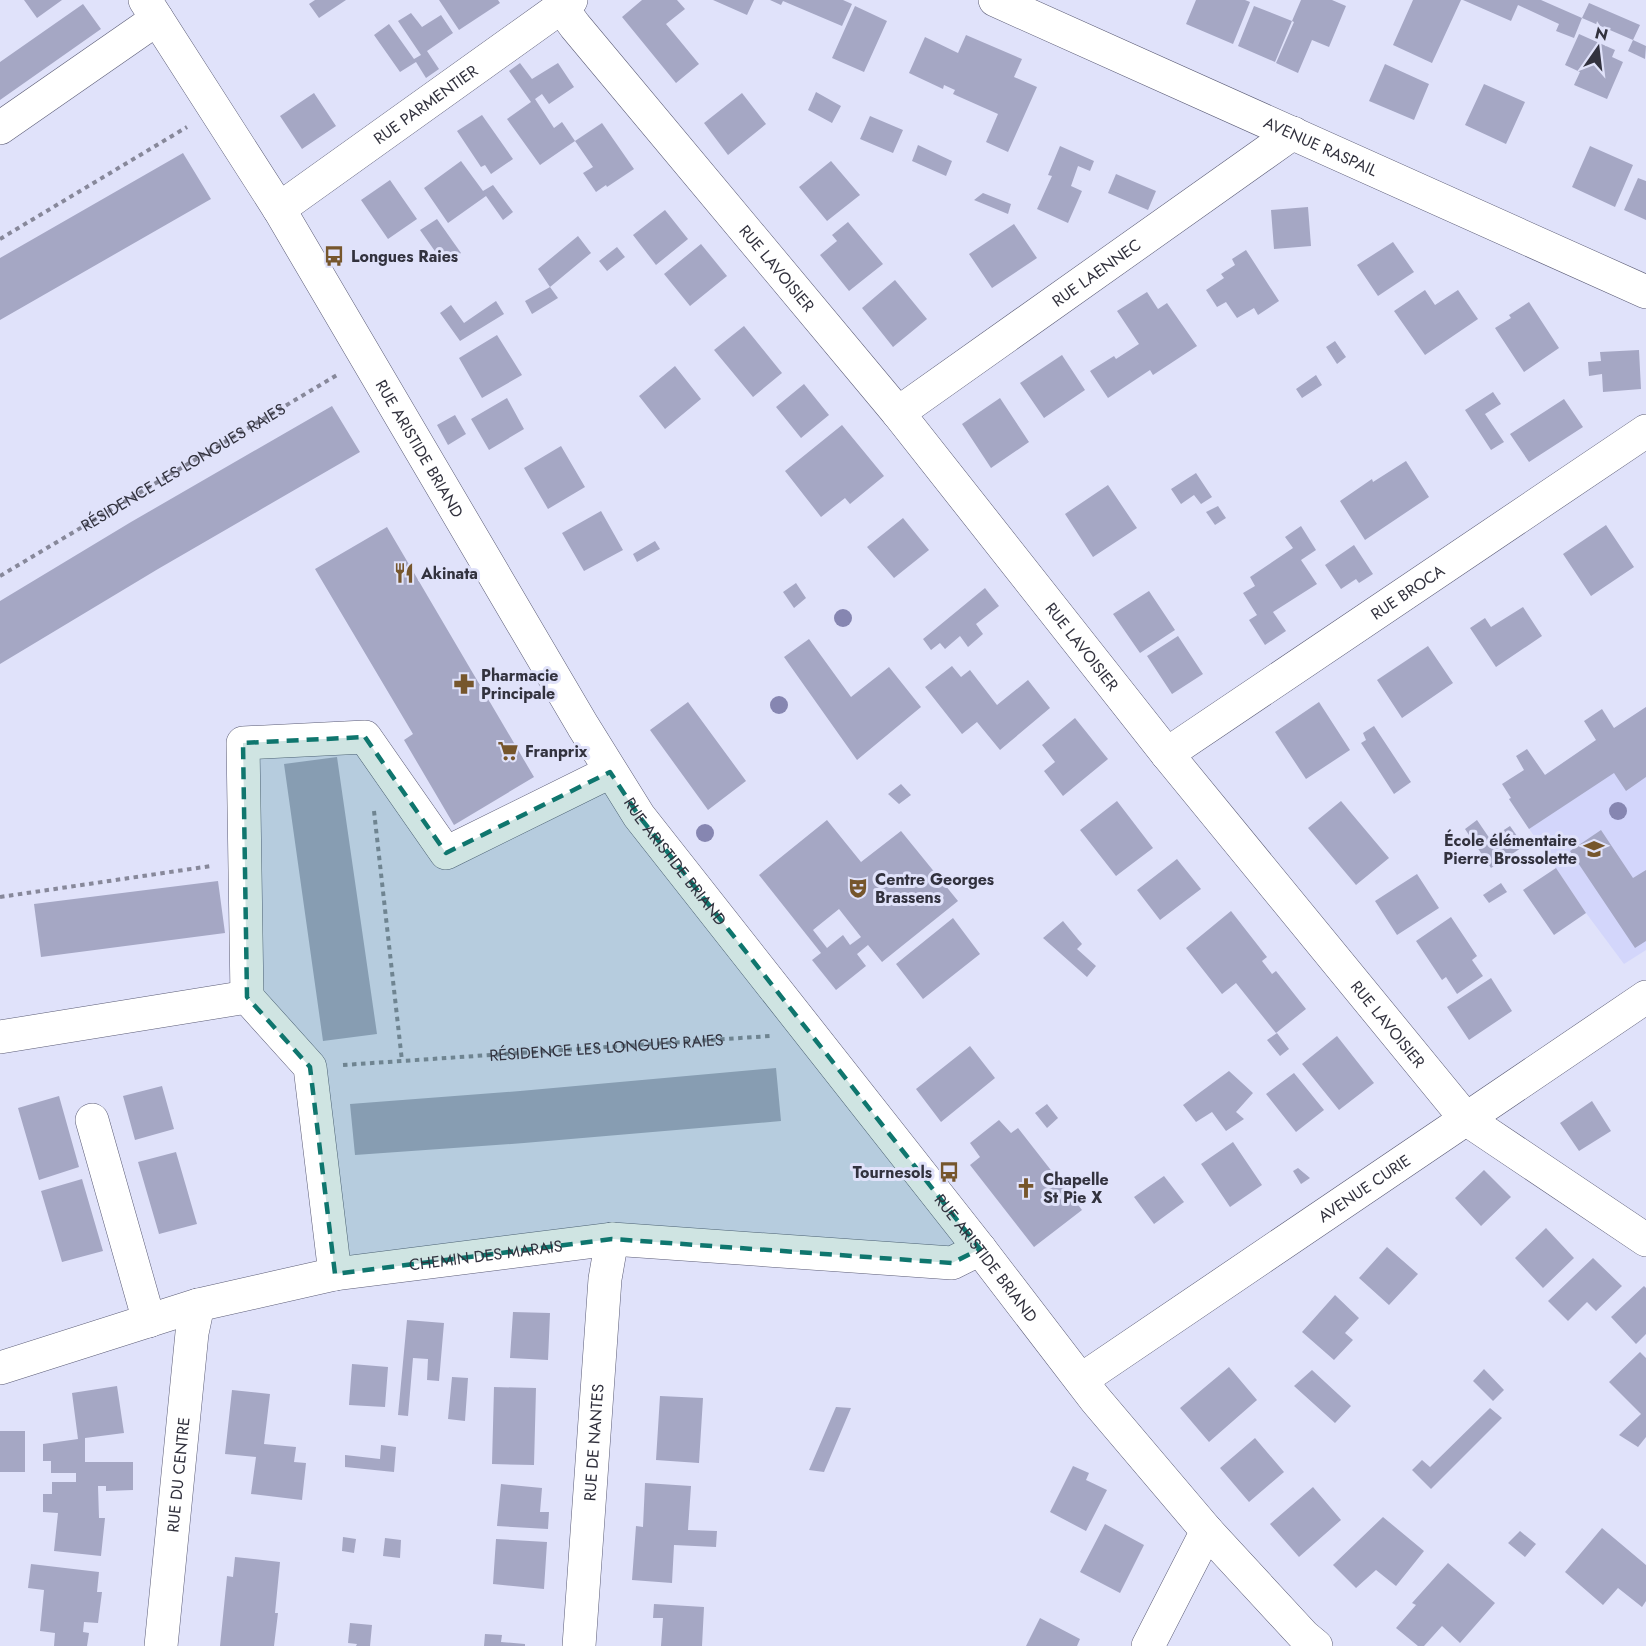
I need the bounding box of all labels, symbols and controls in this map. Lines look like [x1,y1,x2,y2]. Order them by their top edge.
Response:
north arrow [1568,18,1628,78]
text: N [1593,21,1610,47]
street label: RUE PARMENTIER [369,59,482,149]
street label: AVENUE RASPAIL [1260,111,1382,182]
street label: RUE LAVOISIER [734,220,820,316]
street label: RUE LAENNEC [1047,233,1145,312]
bus stop icon: Longues Raies [322,244,346,268]
place label: Longues Raies [351,245,458,268]
street label: RUE ARISTIDE BRIAND [370,375,469,522]
street label: RÉSIDENCE LES LONGUES RAIES [76,397,290,537]
street label: RUE BROCA [1366,558,1449,625]
restaurant icon: Akinata [392,561,416,585]
place label: Akinata [420,562,478,585]
street label: RUE LAVOISIER [1040,597,1124,695]
place label: Pharmacie Principale [481,664,559,705]
pharmacy icon: Pharmacie Principale [452,672,476,696]
supermarket icon: Franprix [496,739,520,763]
place label: Franprix [525,740,588,763]
street label: RUE ARISTIDE BRIAND [619,793,732,930]
place label: École élémentaire Pierre Brossolette [1443,829,1577,870]
school or university icon: École élémentaire Pierre Brossolette [1582,837,1606,861]
place label: Centre Georges Brassens [875,868,994,909]
theatre icon: Centre Georges Brassens [846,876,870,900]
street label: RUE LAVOISIER [1345,975,1431,1073]
street label: RÉSIDENCE LES LONGUES RAIES [489,1028,724,1067]
street label: AVENUE CURIE [1313,1149,1415,1228]
bus stop icon: Tournesols [937,1160,961,1184]
place label: Tournesols [853,1161,932,1184]
place label: Chapelle St Pie X [1043,1168,1109,1209]
church icon: Chapelle St Pie X [1014,1176,1038,1200]
street label: RUE ARISTIDE BRIAND [929,1189,1043,1327]
street label: CHEMIN DES MARAIS [408,1234,564,1276]
street label: RUE DE NANTES [578,1383,609,1502]
street label: RUE DU CENTRE [161,1416,195,1534]

